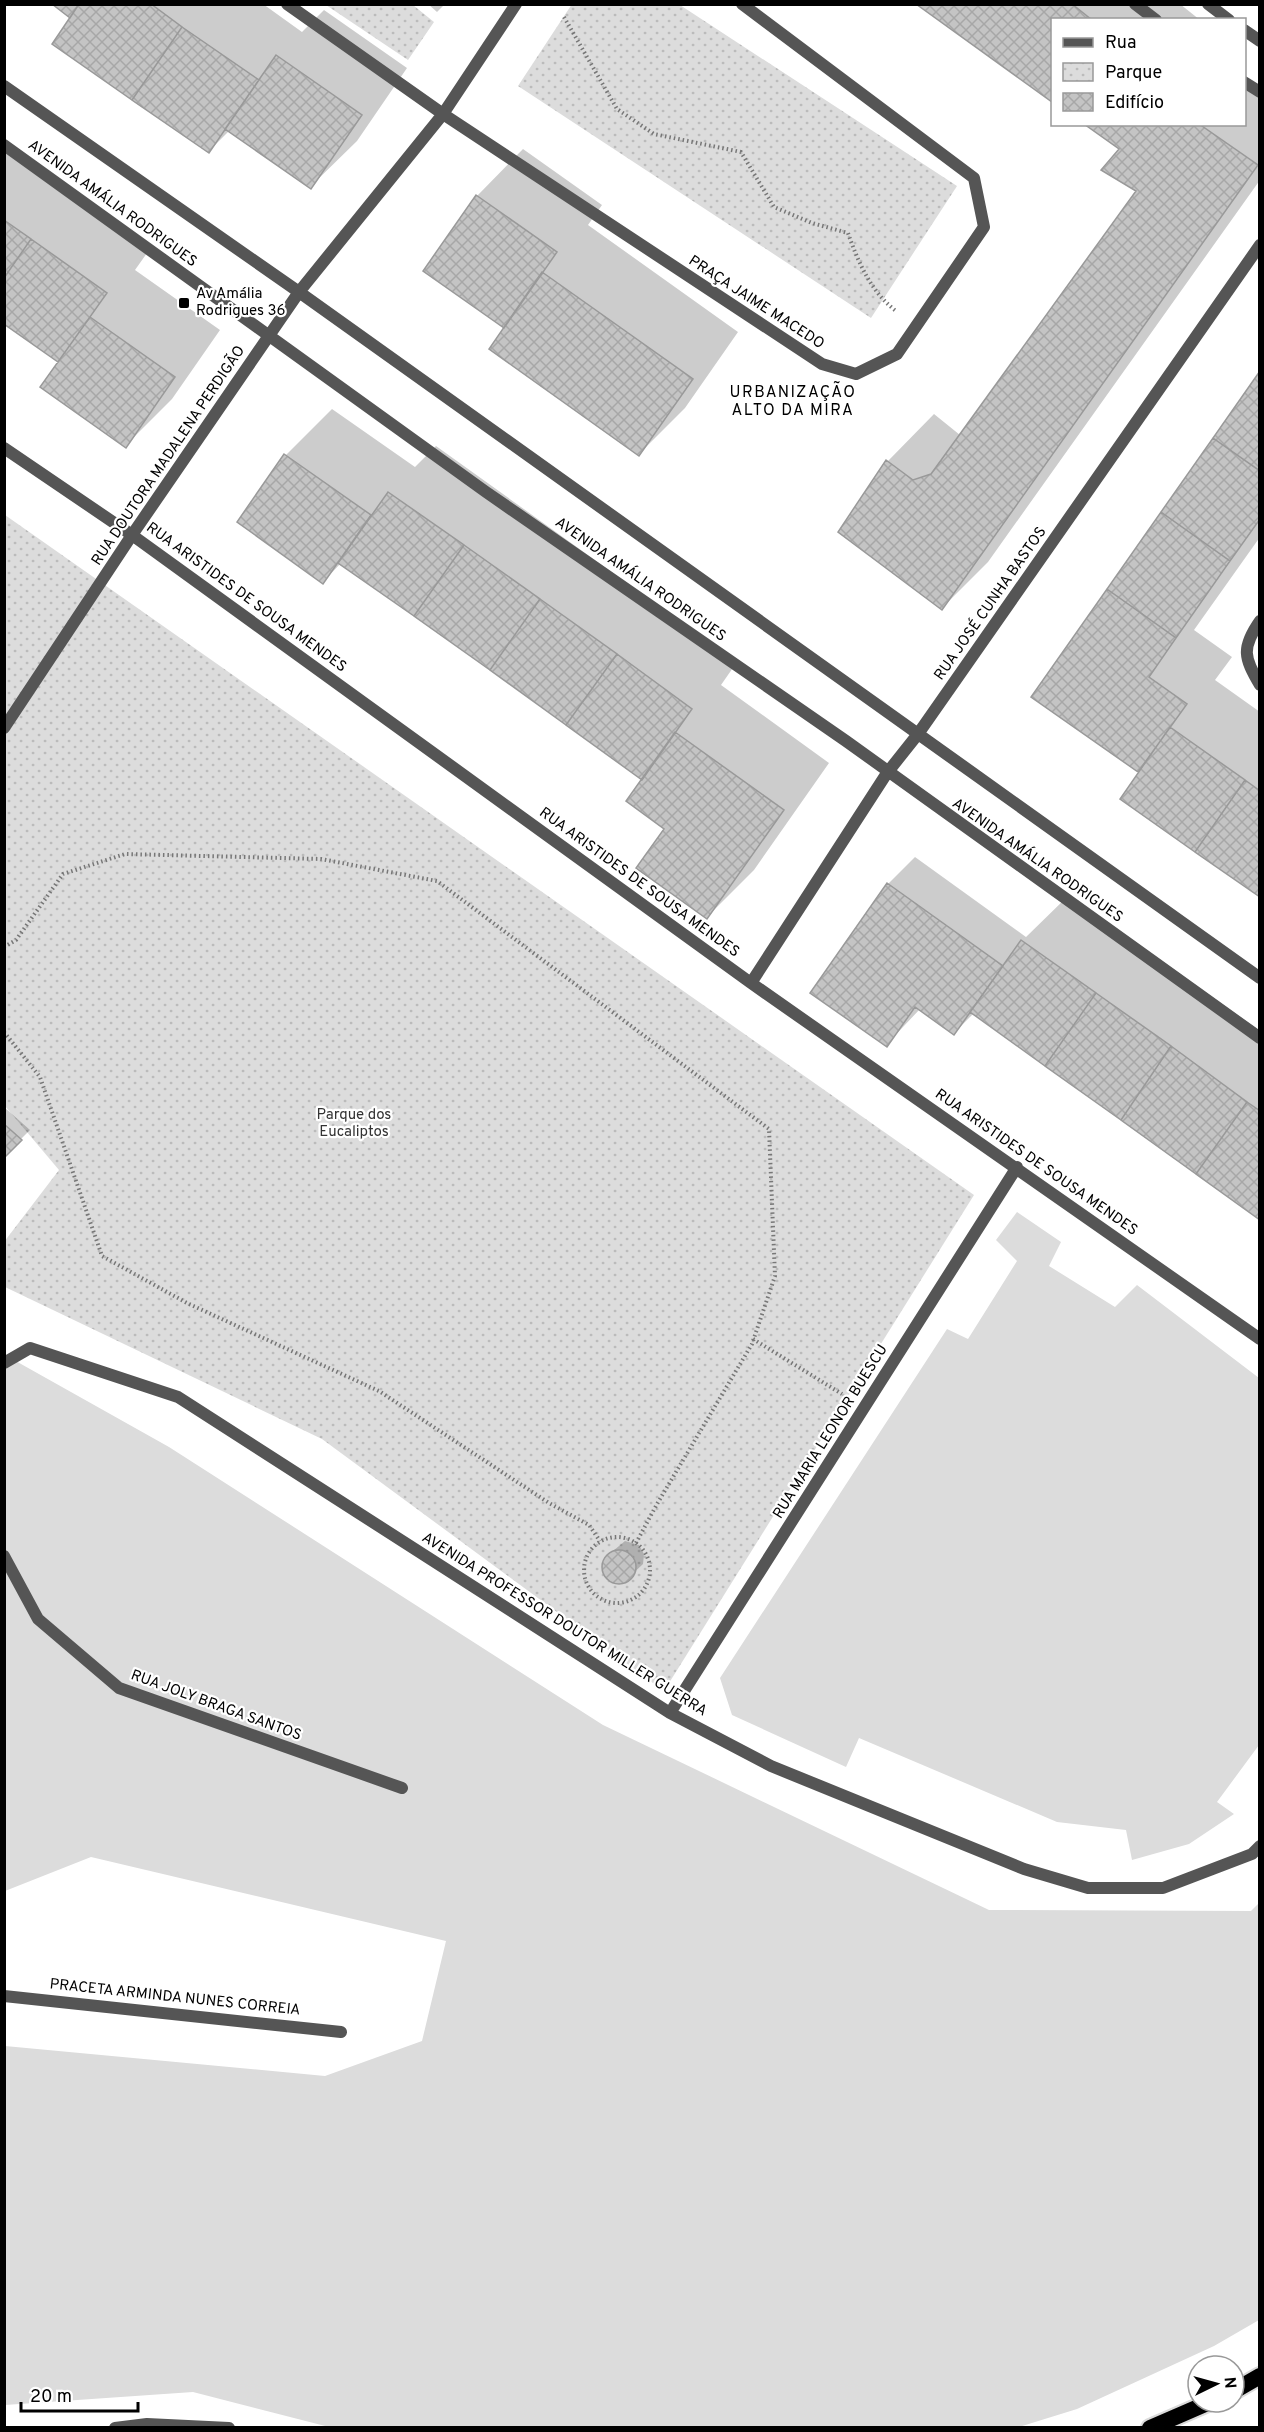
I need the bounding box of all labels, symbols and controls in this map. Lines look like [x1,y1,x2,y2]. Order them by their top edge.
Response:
legend [1051,18,1246,126]
text: Rua [1105,32,1136,55]
text: Parque [1105,62,1162,85]
text: Edifício [1105,92,1164,115]
street label: AVENIDA AMÁLIA RODRIGUES [24,135,201,272]
street label: PRAÇA JAIME MACEDO [684,252,828,354]
place label: Av Amália Rodrigues 36 [196,285,286,321]
marker: Av Amália Rodrigues 36 [177,296,191,310]
street label: RUA DOUTORA MADALENA PERDIGÃO [87,342,250,570]
district label: URBANIZAÇÃO ALTO DA MIRA [730,380,856,421]
street label: AVENIDA AMÁLIA RODRIGUES [551,513,730,646]
street label: RUA ARISTIDES DE SOUSA MENDES [142,519,350,677]
street label: RUA JOSÉ CUNHA BASTOS [930,523,1051,684]
street label: AVENIDA AMÁLIA RODRIGUES [948,794,1127,927]
street label: RUA ARISTIDES DE SOUSA MENDES [535,804,743,962]
street label: RUA ARISTIDES DE SOUSA MENDES [931,1085,1141,1241]
park label: Parque dos Eucaliptos [317,1106,391,1142]
street label: RUA MARIA LEONOR BUESCU [769,1341,893,1523]
street label: AVENIDA PROFESSOR DOUTOR MILLER GUERRA [418,1529,710,1721]
street label: RUA JOLY BRAGA SANTOS [128,1666,304,1746]
street label: PRACETA ARMINDA NUNES CORREIA [49,1975,301,2021]
north arrow [1186,2354,1246,2414]
scale bar [21,2375,138,2413]
text: N [1218,2376,1239,2389]
text: 20 m [30,2386,72,2409]

